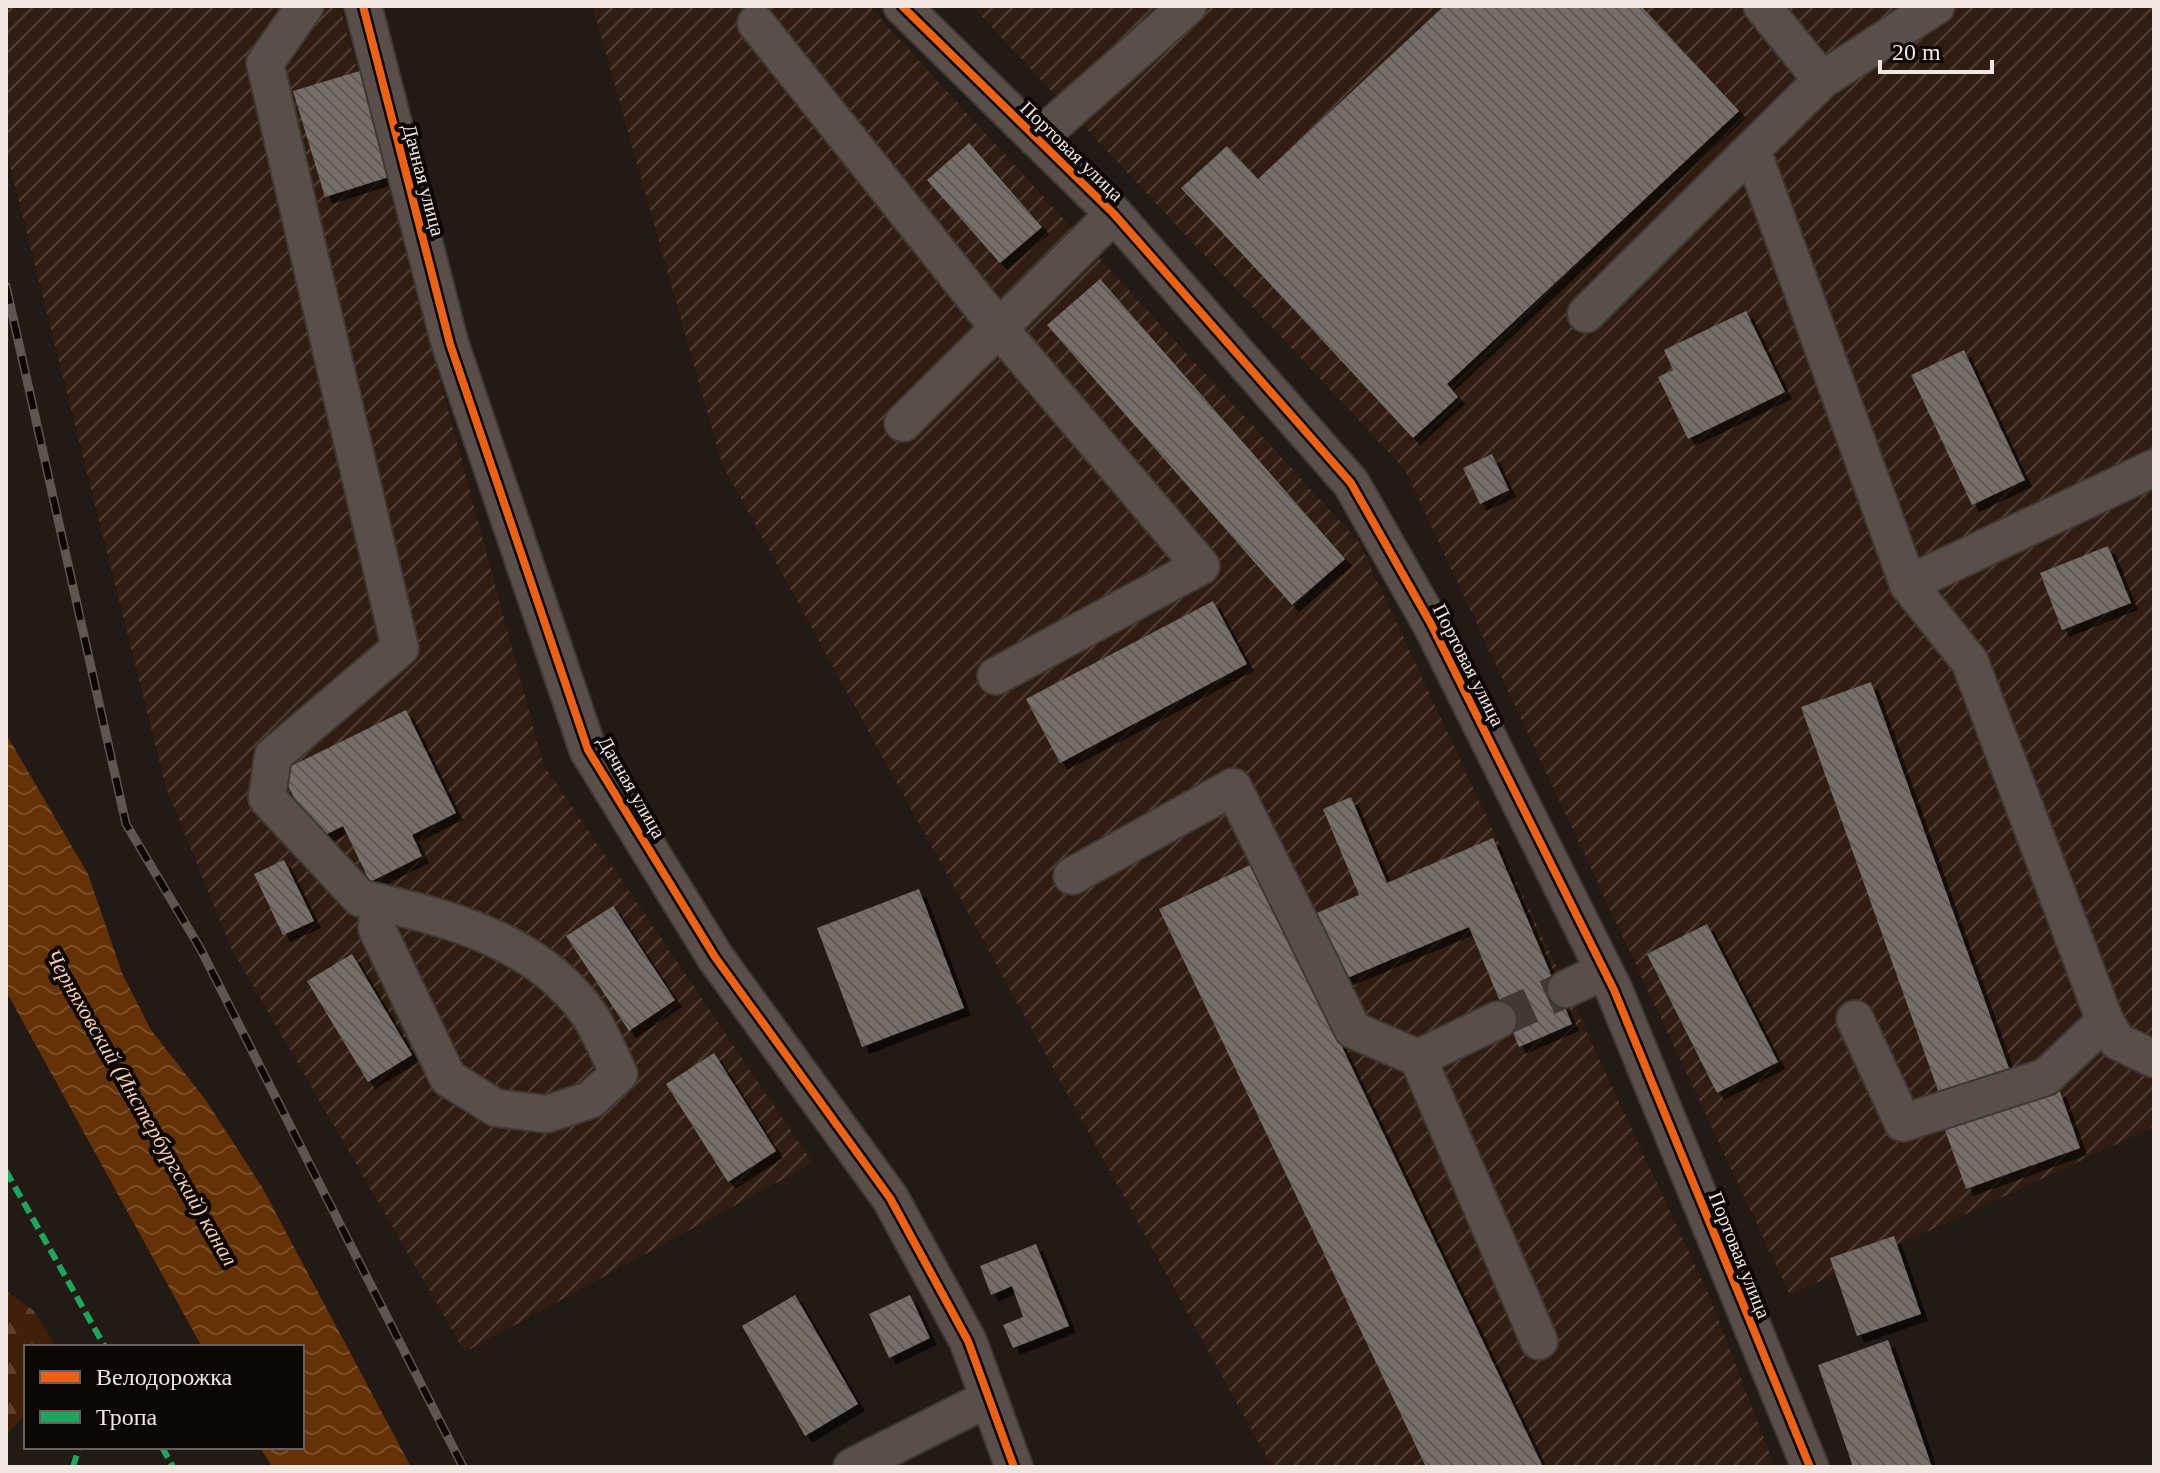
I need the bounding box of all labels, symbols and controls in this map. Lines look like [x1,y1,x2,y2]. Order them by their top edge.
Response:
scale bar [1880,24,1992,74]
text: 20 m [1892,39,1941,65]
street label: Портовая улица [1015,96,1128,206]
street label: Дачная улица [398,122,450,239]
street label: Портовая улица [1428,600,1509,730]
street label: Дачная улица [593,732,670,843]
water label: Черняховский (Инстербургский) канал [40,944,243,1270]
street label: Портовая улица [1704,1189,1775,1322]
legend [24,1345,304,1449]
text: Велодорожка [96,1364,232,1390]
text: Тропа [96,1404,158,1430]

